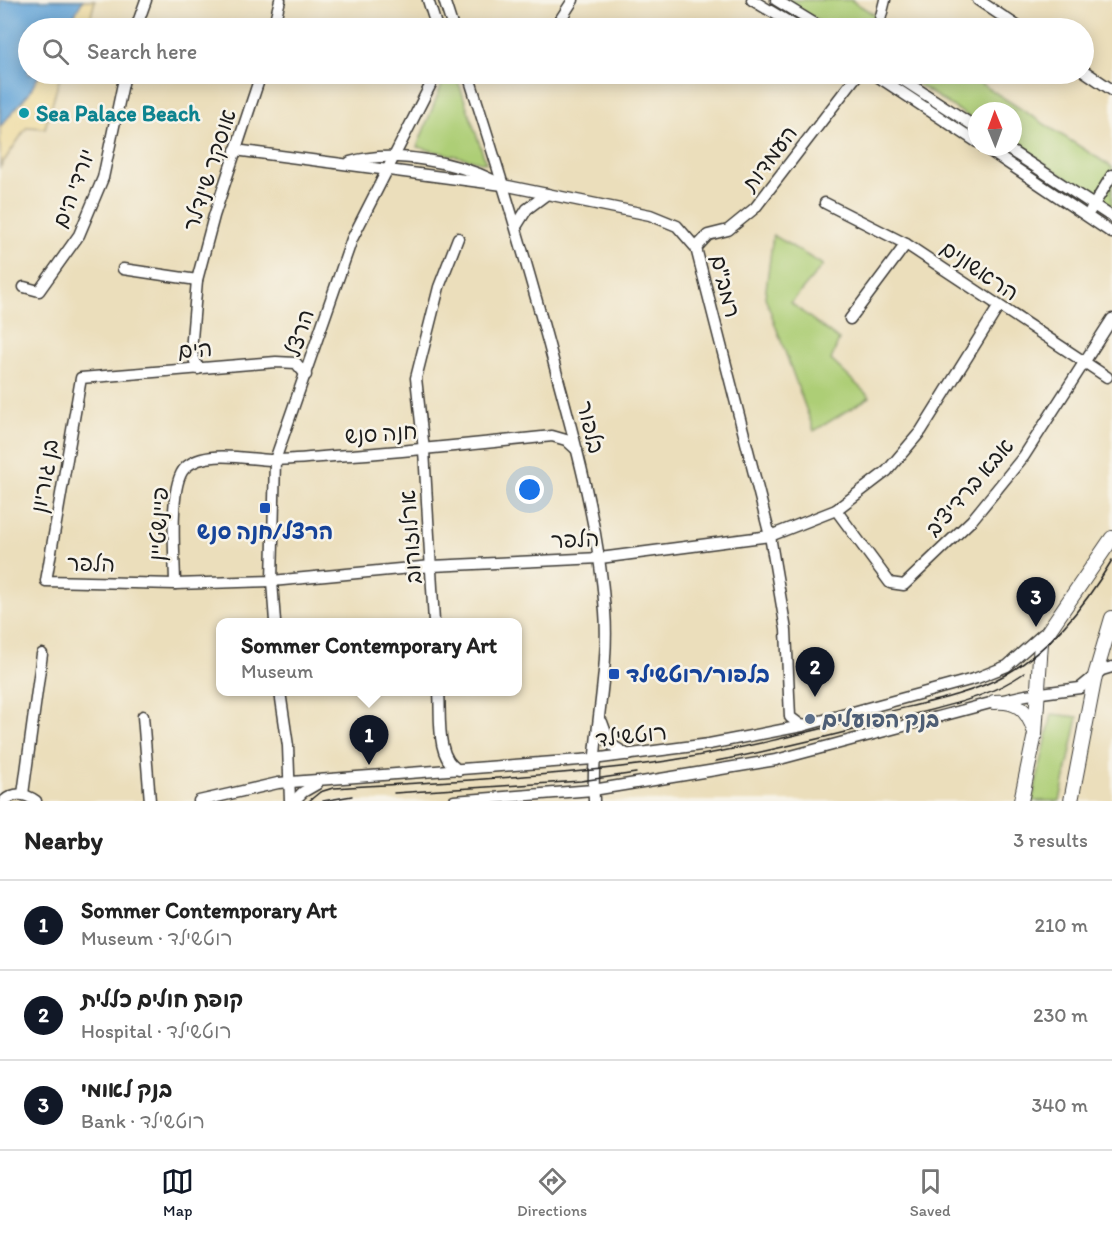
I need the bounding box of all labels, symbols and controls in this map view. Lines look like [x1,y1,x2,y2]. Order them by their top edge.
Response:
search box [18,18,1094,84]
icon: search [39,35,72,68]
text: Search here [87,38,197,65]
place label: Sea Palace Beach [36,100,201,127]
north arrow [968,102,1022,156]
marker: Sea Palace Beach [17,106,31,120]
street label: אוסקר שינדלר [177,106,242,235]
street label: העמדות [735,120,803,198]
street label: יורדי הים [46,145,101,231]
street label: הראשונים [935,234,1024,306]
street label: רמב"ם [705,252,746,320]
street label: הרצל [279,306,320,360]
street label: הים [177,335,213,364]
street label: בלפור [571,398,610,456]
street label: חנה סנש [344,417,418,450]
street label: אבא ברדיצ'ב [919,433,1019,542]
street label: בן גוריון [25,437,64,515]
your location [515,475,544,504]
street label: פיינשטיין [143,486,174,562]
street label: ארלוזורוב [394,489,427,585]
marker: הרצל/חנה סנש [258,501,272,515]
place label: הרצל/חנה סנש [197,518,333,545]
street label: הלפר [550,525,600,554]
street label: הלפר [67,550,115,577]
pin: 3 [1016,578,1056,627]
popup [216,618,522,696]
text: Sommer Contemporary Art [241,632,497,659]
pin: 2 [796,648,834,697]
text: Museum [241,659,313,683]
place label: בלפור/רוטשילד [626,661,770,688]
marker: בלפור/רוטשילד [607,667,621,681]
place label: בנק הפועלים [822,706,940,733]
marker: בנק הפועלים [803,712,817,726]
pin: 1 [350,716,388,765]
street label: רוטשילד [594,718,668,753]
text: Nearby [24,824,103,856]
text: 3 results [1013,828,1088,852]
text: Sommer Contemporary Art [81,897,337,924]
text: 1 [39,913,48,937]
text: 210 m [1035,913,1088,937]
text: Museum · רוטשילד [81,926,233,950]
text: קופת חולים כללית [81,986,243,1013]
text: 2 [38,1003,49,1027]
text: 230 m [1033,1003,1088,1027]
text: Hospital · רוטשילד [81,1019,232,1043]
text: בנק לאומי [81,1076,172,1103]
text: 3 [38,1093,49,1117]
text: 340 m [1031,1093,1088,1117]
text: Bank · רוטשילד [81,1109,205,1133]
tab: Map [161,1165,194,1220]
tab: Directions [517,1165,587,1220]
tab: Saved [910,1165,951,1220]

